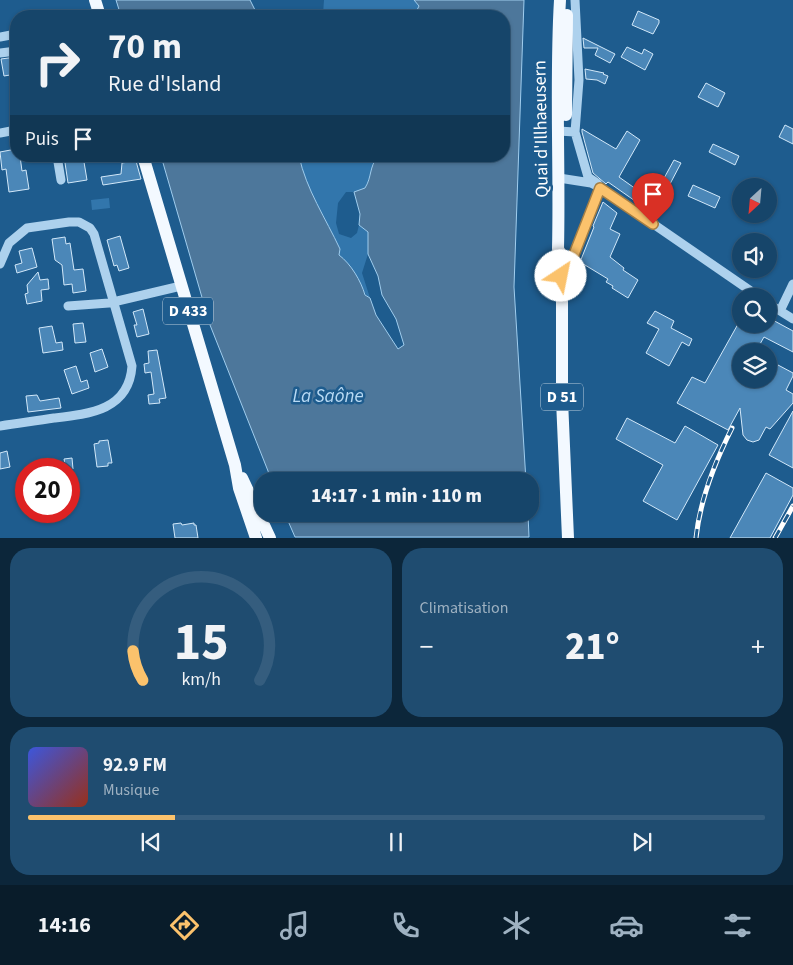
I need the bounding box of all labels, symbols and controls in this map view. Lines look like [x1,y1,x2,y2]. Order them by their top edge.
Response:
text: 70 m [108,22,182,72]
icon: right [25,30,90,95]
street label: Quai d'Illhaeusern [527,60,555,198]
text: Rue d'Island [108,68,221,100]
icon: arrive [69,125,97,153]
text: Puis [25,126,59,153]
pin [632,173,674,224]
north arrow [732,178,778,222]
map controls [732,178,777,388]
icon: arrive [639,180,667,208]
button: sound [732,233,777,278]
position arrow [534,249,586,301]
button: search [732,288,777,333]
road number: D 433 [163,298,213,324]
button: layers [732,343,777,388]
water label: La Saône [292,383,364,410]
road number: D 51 [541,384,583,411]
speed limit sign: 20 [15,458,80,523]
text: 14:17 · 1 min · 110 m [311,483,482,510]
text: Climatisation [420,597,508,619]
text: 15 [173,606,228,680]
text: 21° [565,620,620,674]
text: − [420,627,433,667]
text: + [751,627,765,667]
text: km/h [181,667,221,692]
text: 92.9 FM [103,752,167,779]
text: Musique [103,779,160,801]
icon: previous [137,828,165,856]
icon: pause [382,828,410,856]
icon: next [628,828,656,856]
icon: directions [167,908,202,943]
icon: music [277,908,312,943]
icon: phone [388,908,423,943]
icon: climate [499,908,534,943]
icon: car [609,908,644,943]
icon: filters [720,908,755,943]
text: 14:16 [38,909,91,941]

